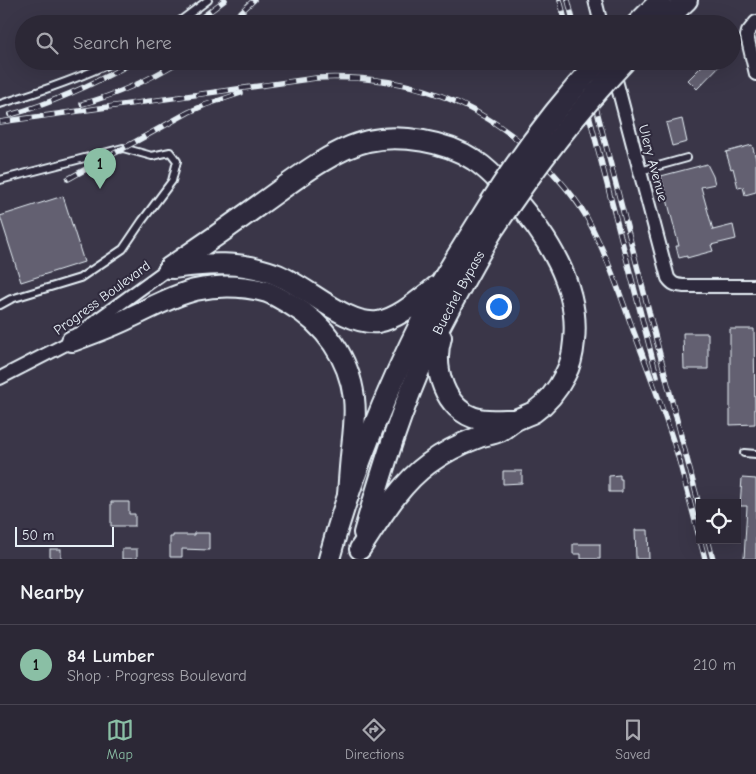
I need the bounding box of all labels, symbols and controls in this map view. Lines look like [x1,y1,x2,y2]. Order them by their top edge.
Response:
search box [15,15,741,70]
icon: search [33,29,61,57]
text: Search here [73,32,172,54]
street label: Ulery Avenue [635,123,671,203]
pin: 1 [84,148,116,189]
street label: Buechel Bypass [428,247,488,337]
street label: Progress Boulevard [50,257,154,339]
your location [486,294,512,320]
map controls [696,499,741,544]
button: locate [696,499,741,544]
scale bar [15,524,114,547]
text: 50 m [22,527,54,544]
text: Nearby [20,580,84,604]
text: 84 Lumber [67,645,154,667]
text: 1 [33,656,39,674]
text: 210 m [693,656,736,674]
text: Shop · Progress Boulevard [67,667,247,685]
tab: Map [106,716,134,763]
tab: Directions [345,716,404,763]
tab: Saved [615,716,650,763]

